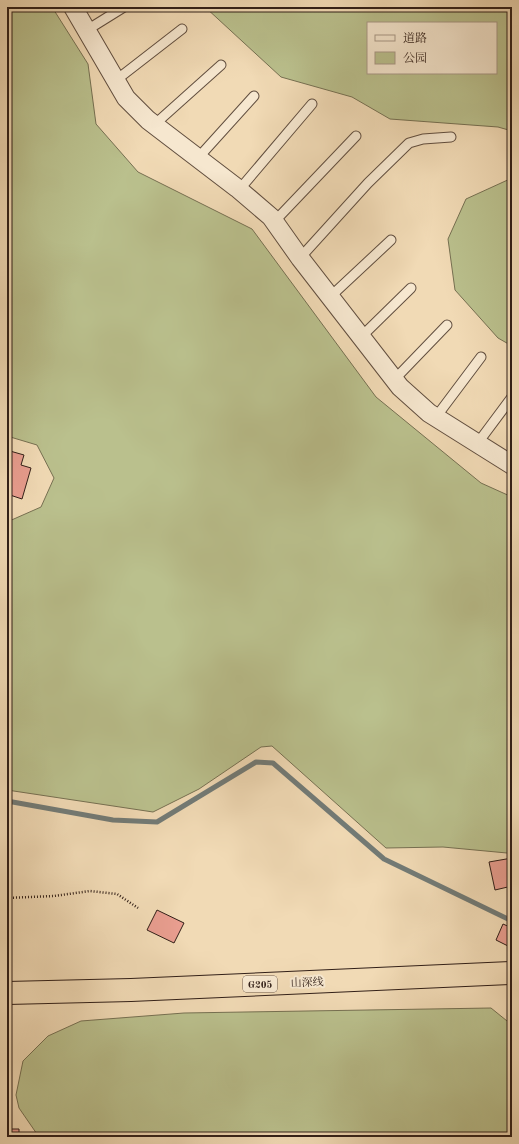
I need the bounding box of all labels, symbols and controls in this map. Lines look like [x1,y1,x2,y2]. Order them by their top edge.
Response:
legend [367,22,497,74]
text: 道路 [403,31,427,45]
text: 公园 [403,52,427,65]
street label: 山深线 [290,975,324,990]
road number: G205 [243,976,277,992]

